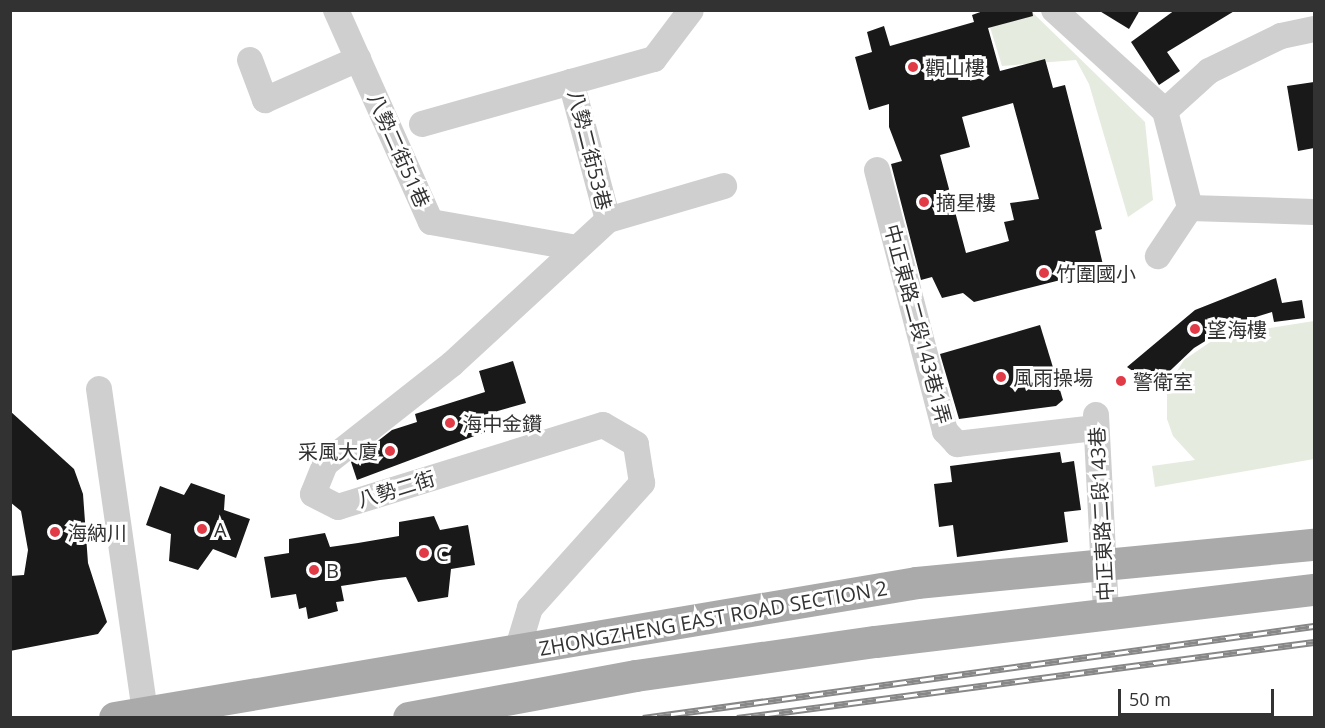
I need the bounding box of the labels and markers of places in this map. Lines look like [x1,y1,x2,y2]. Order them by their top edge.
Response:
place label: 觀山樓 [925,55,985,79]
marker: 觀山樓 [906,60,920,74]
place label: 摘星樓 [936,190,996,214]
marker: 摘星樓 [917,195,931,209]
place label: 竹圍國小 [1056,261,1136,285]
marker: 竹圍國小 [1037,266,1051,280]
place label: 望海樓 [1207,317,1267,341]
marker: 望海樓 [1188,322,1202,336]
place label: 風雨操場 [1013,365,1093,389]
place label: 警衛室 [1133,369,1193,393]
marker: 風雨操場 [994,370,1008,384]
marker: 警衛室 [1114,374,1128,388]
place label: 海中金鑽 [462,411,542,435]
marker: 海中金鑽 [443,416,457,430]
place label: 采風大廈 [298,439,378,463]
marker: 采風大廈 [383,444,397,458]
place label: A [214,517,227,541]
place label: 海納川 [67,520,127,544]
marker: A [195,522,209,536]
marker: 海納川 [48,525,62,539]
place label: C [436,541,449,565]
marker: C [417,546,431,560]
place label: B [326,558,339,582]
marker: B [307,563,321,577]

